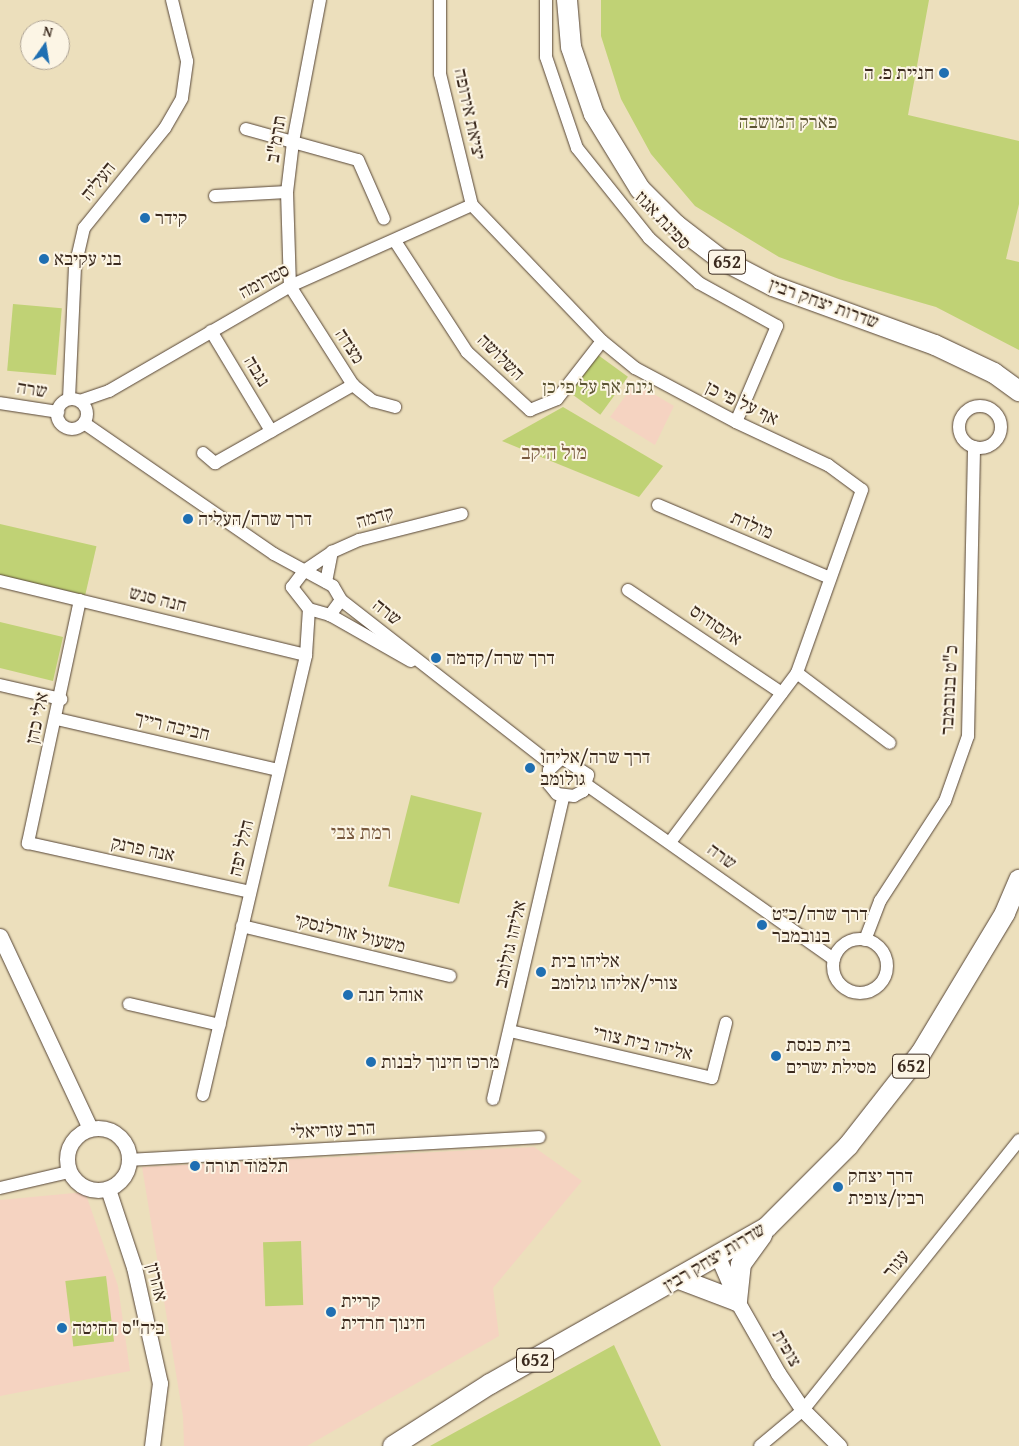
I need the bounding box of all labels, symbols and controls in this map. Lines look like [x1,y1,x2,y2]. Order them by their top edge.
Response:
north arrow [20,20,70,70]
text: N [41,21,55,42]
place label: חניית פ. ה [864,62,934,84]
street label: יציאת אירופה [449,66,491,162]
marker: חניית פ. ה [938,67,950,79]
park label: פארק המושבה [739,111,837,133]
street label: תרמ"ב [261,114,291,164]
street label: העליה [75,157,121,205]
street label: ספינת אגוז [630,186,696,254]
place label: קידר [155,207,187,229]
marker: קידר [139,212,151,224]
road number: 652 [707,246,747,278]
place label: בני עקיבא [54,248,122,270]
marker: בני עקיבא [38,253,50,265]
street label: סטרומה [235,258,293,304]
street label: שדרות יצחק רבין [766,273,882,333]
street label: מצדה [330,324,370,368]
street label: השלושה [473,329,529,385]
street label: נגבה [239,351,275,391]
street label: שרה [15,375,49,403]
park label: גינת אף על פי כן [543,376,653,398]
street label: אף על פי כן [702,376,782,430]
district label: מול היקב [521,439,587,463]
street label: קדמה [353,501,397,533]
street label: מולדת [727,506,777,544]
place label: דרך שרה/העליה [198,508,312,530]
marker: דרך שרה/העליה [182,513,194,525]
street label: חנה סנש [127,581,189,617]
street label: שרה [368,594,406,630]
street label: אקסודוס [686,599,746,651]
street label: כ"ט בנובמבר [935,644,963,736]
place label: דרך שרה/קדמה [446,647,555,669]
marker: דרך שרה/קדמה [430,652,442,664]
street label: אלי כהן [20,690,54,746]
street label: חביבה רייך [132,706,212,746]
place label: דרך שרה/אליהו גולומב [540,746,650,790]
marker: דרך שרה/אליהו גולומב [524,762,536,774]
street label: הלל יפה [223,817,259,879]
district label: רמת צבי [331,819,391,843]
street label: אנה פרנק [109,831,177,867]
street label: שרה [703,838,741,874]
street label: אליהו גולומב [489,898,531,990]
place label: דרך שרה/כ״ט בנובמבר [772,903,868,947]
street label: משעול אורלנסקי [292,908,408,958]
marker: דרך שרה/כ״ט בנובמבר [756,919,768,931]
place label: אליהו בית צורי/אליהו גולומב [551,950,678,994]
marker: אליהו בית צורי/אליהו גולומב [535,966,547,978]
place label: אוהל חנה [358,984,424,1006]
marker: אוהל חנה [342,989,354,1001]
street label: אליהו בית צורי [591,1020,695,1066]
place label: בית כנסת מסילת ישרים [786,1034,876,1078]
marker: בית כנסת מסילת ישרים [770,1050,782,1062]
road number: 652 [891,1050,931,1082]
place label: מרכז חינוך לבנות [381,1051,499,1073]
marker: מרכז חינוך לבנות [365,1056,377,1068]
street label: הרב עזריאלי [290,1116,376,1144]
place label: תלמוד תורה [205,1155,288,1177]
marker: תלמוד תורה [189,1160,201,1172]
place label: דרך יצחק רבין/צופית [848,1165,924,1209]
marker: דרך יצחק רבין/צופית [832,1181,844,1193]
street label: שדרות יצחק רבין [659,1218,769,1296]
street label: עגור [878,1245,914,1283]
street label: אהרון [141,1260,173,1304]
place label: קריית חינוך חרדית [341,1290,425,1334]
marker: קריית חינוך חרדית [325,1306,337,1318]
place label: ביה"ס החיטה [72,1317,164,1339]
marker: ביה"ס החיטה [56,1322,68,1334]
street label: צופית [767,1325,807,1371]
road number: 652 [515,1344,555,1376]

